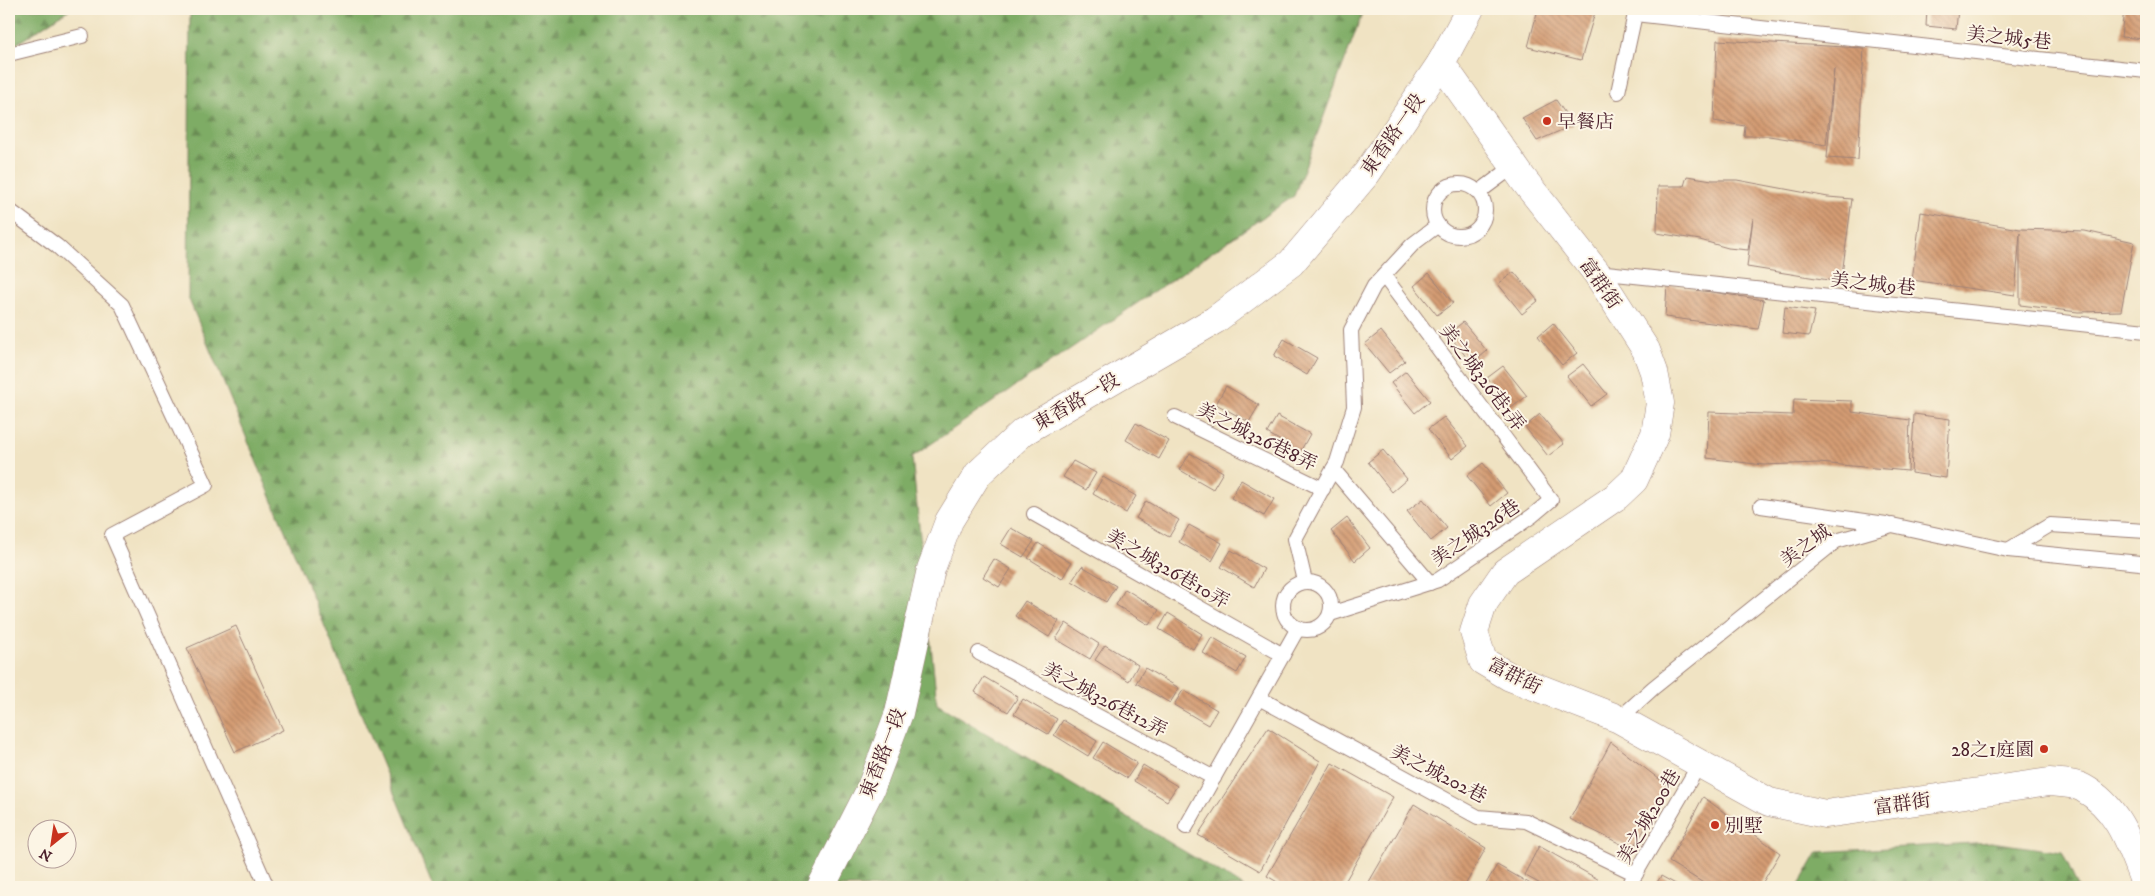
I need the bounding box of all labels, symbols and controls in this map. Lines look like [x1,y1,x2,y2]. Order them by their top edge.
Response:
street label: 美之城5巷 [1965,23,2053,54]
street label: 東香路一段 [1357,89,1430,180]
place label: 早餐店 [1557,111,1614,134]
marker: 早餐店 [1541,115,1553,127]
street label: 富群街 [1574,254,1626,314]
street label: 美之城9巷 [1829,269,1917,300]
street label: 美之城326巷1弄 [1434,320,1530,436]
street label: 東香路一段 [1030,369,1124,436]
street label: 美之城326巷8弄 [1193,398,1320,476]
street label: 美之城326巷 [1427,495,1525,571]
street label: 美之城 [1776,520,1836,572]
street label: 美之城326巷10弄 [1102,525,1233,614]
street label: 富群街 [1484,653,1545,700]
street label: 美之城326巷12弄 [1038,658,1170,743]
street label: 東香路一段 [856,705,911,802]
place label: 28之1庭園 [1951,739,2034,762]
street label: 美之城202巷 [1386,740,1490,808]
marker: 28之1庭園 [2038,743,2050,755]
street label: 美之城200巷 [1613,765,1686,868]
street label: 富群街 [1872,789,1932,820]
place label: 別墅 [1725,815,1763,838]
north arrow [28,818,78,868]
marker: 別墅 [1709,819,1721,831]
text: N [36,843,55,865]

